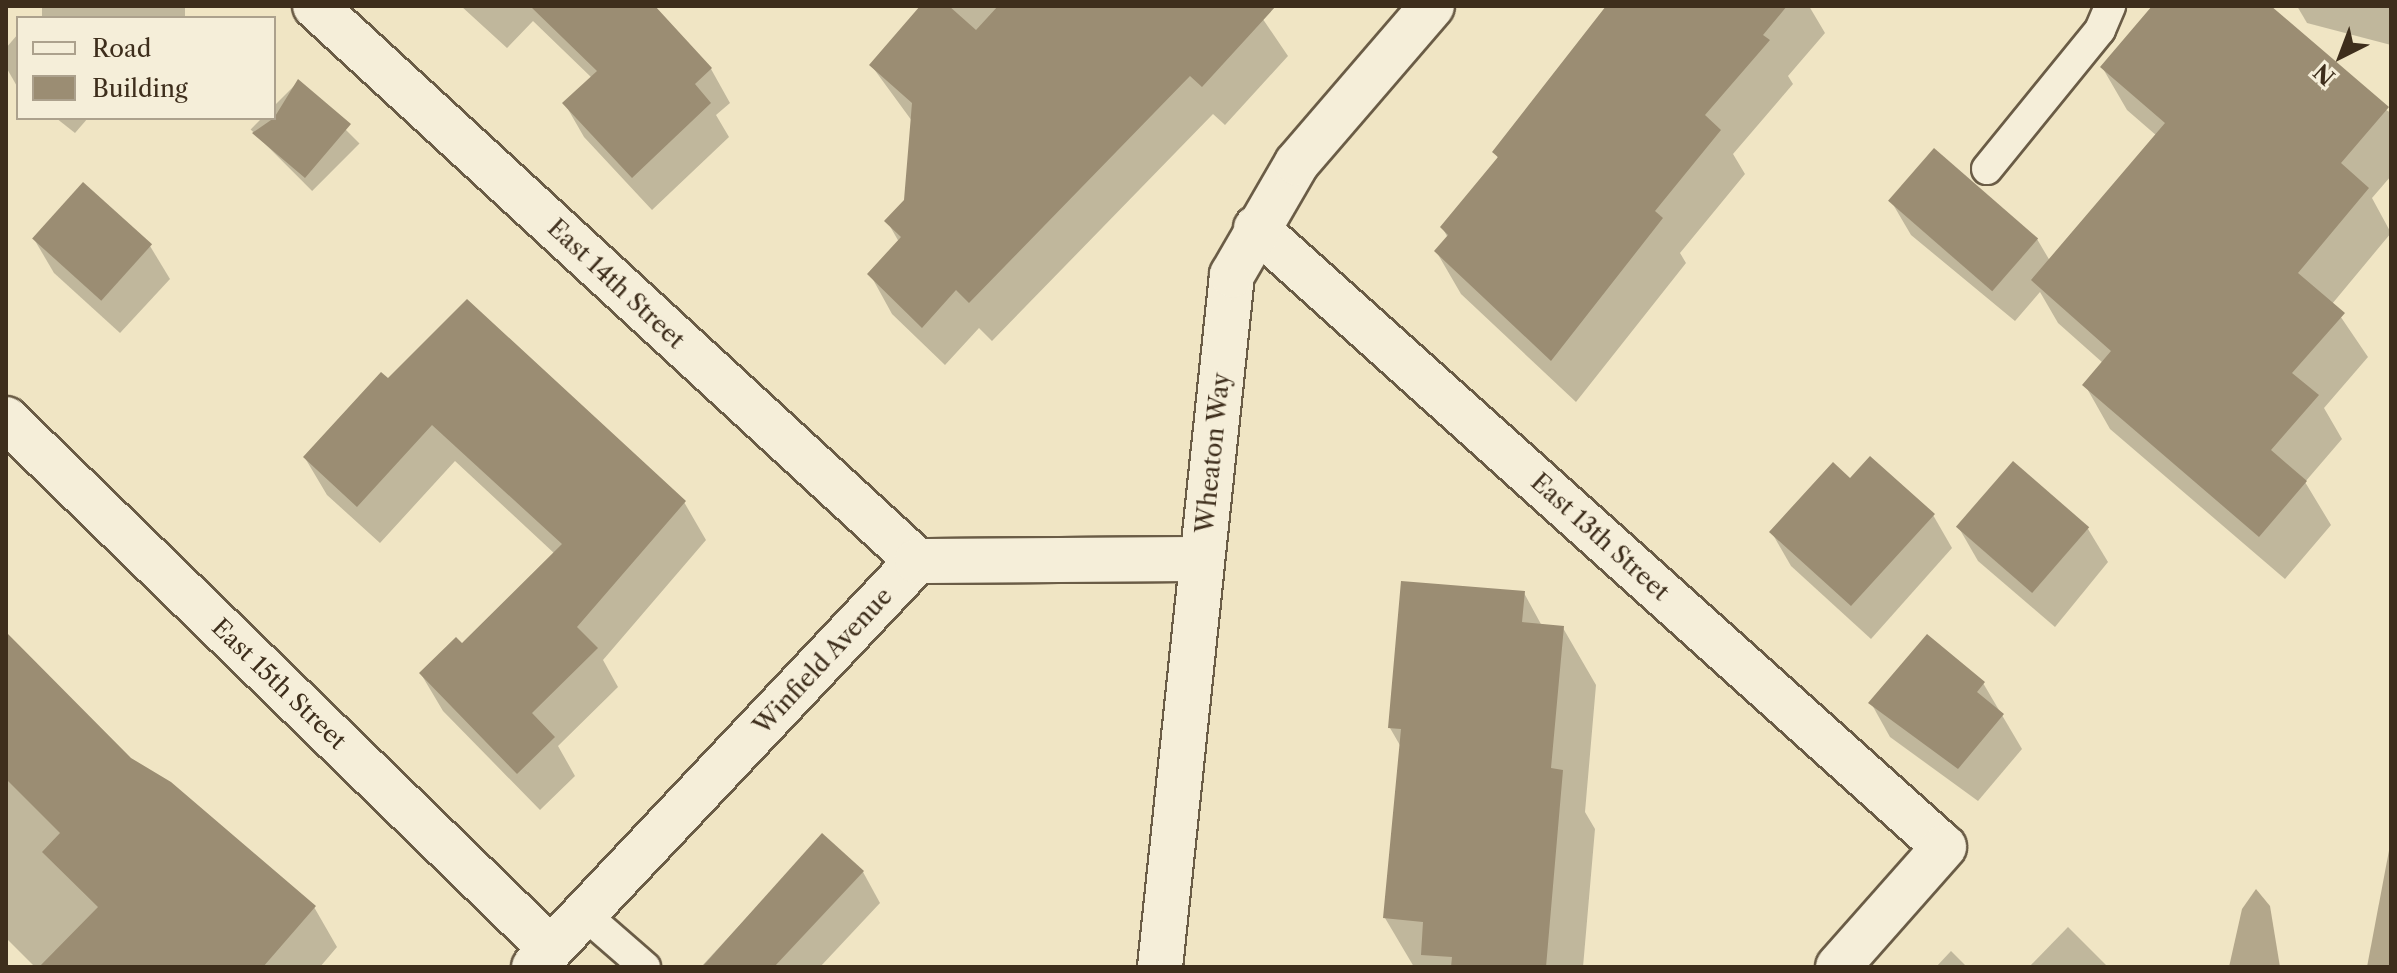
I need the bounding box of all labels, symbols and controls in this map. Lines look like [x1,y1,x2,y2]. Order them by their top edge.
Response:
legend [16,16,276,120]
north arrow [2301,16,2381,96]
text: Road [92,34,151,63]
text: N [2308,58,2341,91]
text: Building [92,74,188,103]
street label: East 14th Street [542,213,690,355]
street label: Wheaton Way [1190,371,1236,535]
street label: East 13th Street [1525,468,1675,606]
street label: Winfield Avenue [747,581,899,741]
street label: East 15th Street [206,613,352,755]

